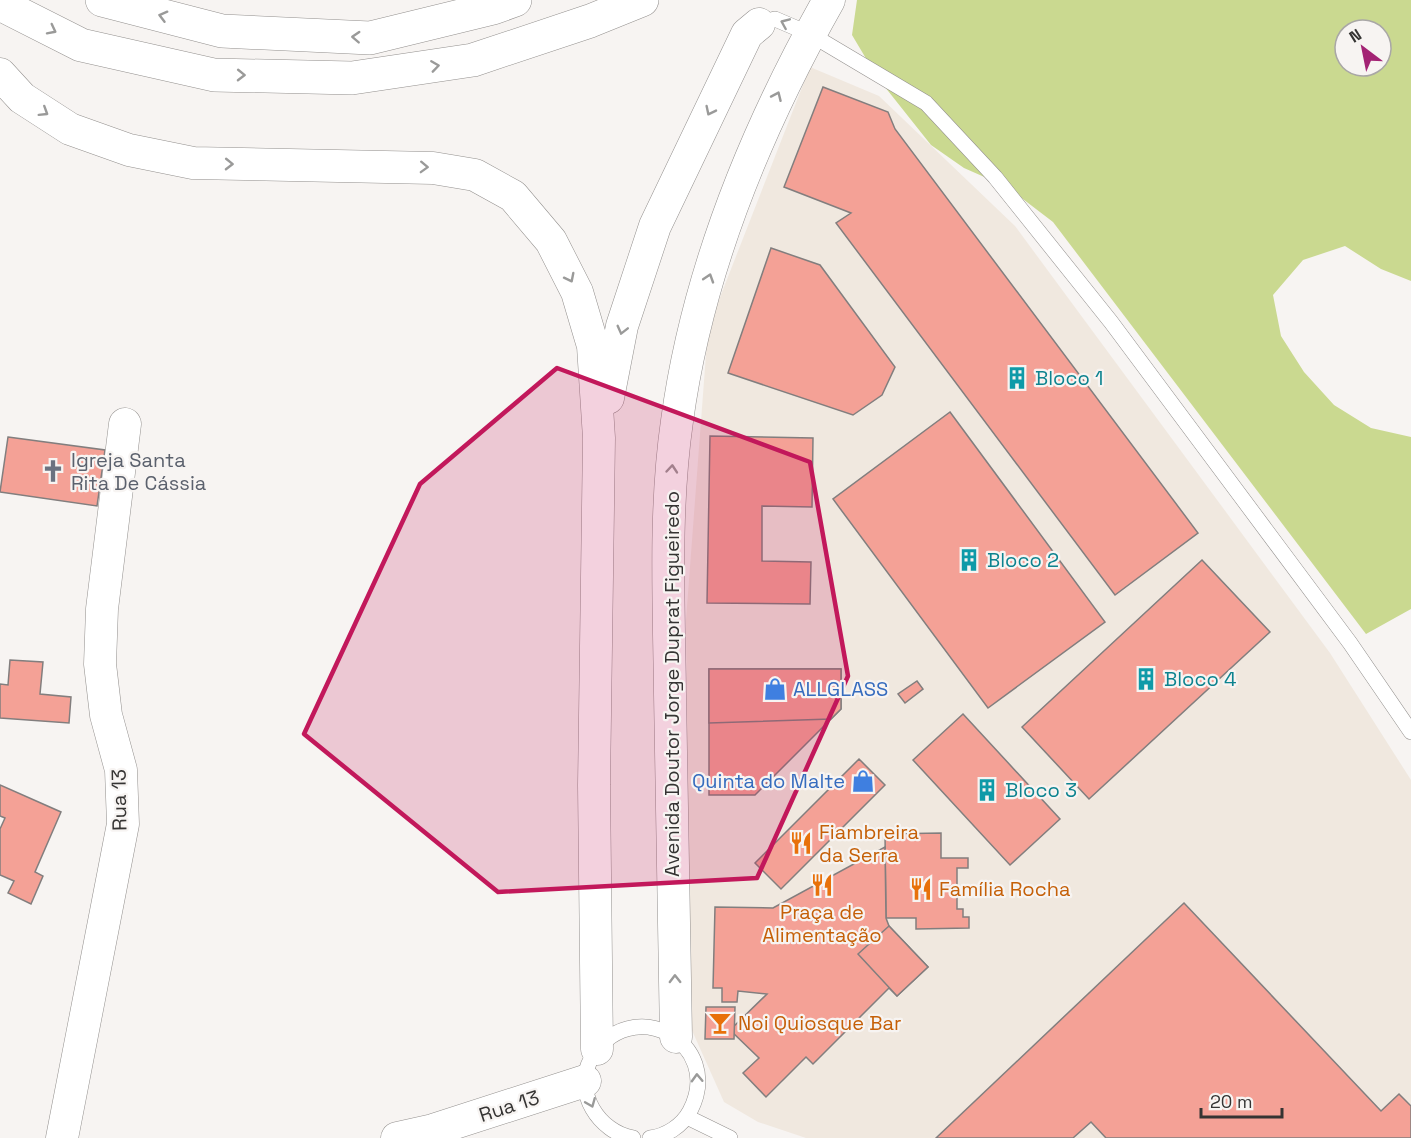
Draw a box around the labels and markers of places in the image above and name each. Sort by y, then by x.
building icon: Bloco 1 [1004,365,1030,391]
place label: Bloco 1 [1035,365,1103,391]
place label: Igreja Santa Rita De Cássia [71,447,206,496]
church icon: Igreja Santa Rita De Cássia [40,458,66,484]
building icon: Bloco 2 [956,547,982,573]
place label: Bloco 2 [987,547,1059,573]
building icon: Bloco 4 [1133,666,1159,692]
place label: Bloco 4 [1164,666,1236,692]
shop icon: ALLGLASS [762,676,788,702]
place label: ALLGLASS [793,676,888,702]
place label: Quinta do Malte [692,768,845,794]
shop icon: Quinta do Malte [850,768,876,794]
building icon: Bloco 3 [974,777,1000,803]
place label: Bloco 3 [1005,777,1077,803]
place label: Fiambreira da Serra [819,819,919,868]
restaurant icon: Fiambreira da Serra [788,830,814,856]
restaurant icon: Praça de Alimentação [809,872,835,898]
restaurant icon: Família Rocha [908,876,934,902]
place label: Família Rocha [939,876,1070,902]
place label: Praça de Alimentação [762,899,882,948]
bar icon: Noi Quiosque Bar [707,1010,733,1036]
place label: Noi Quiosque Bar [738,1010,901,1036]

